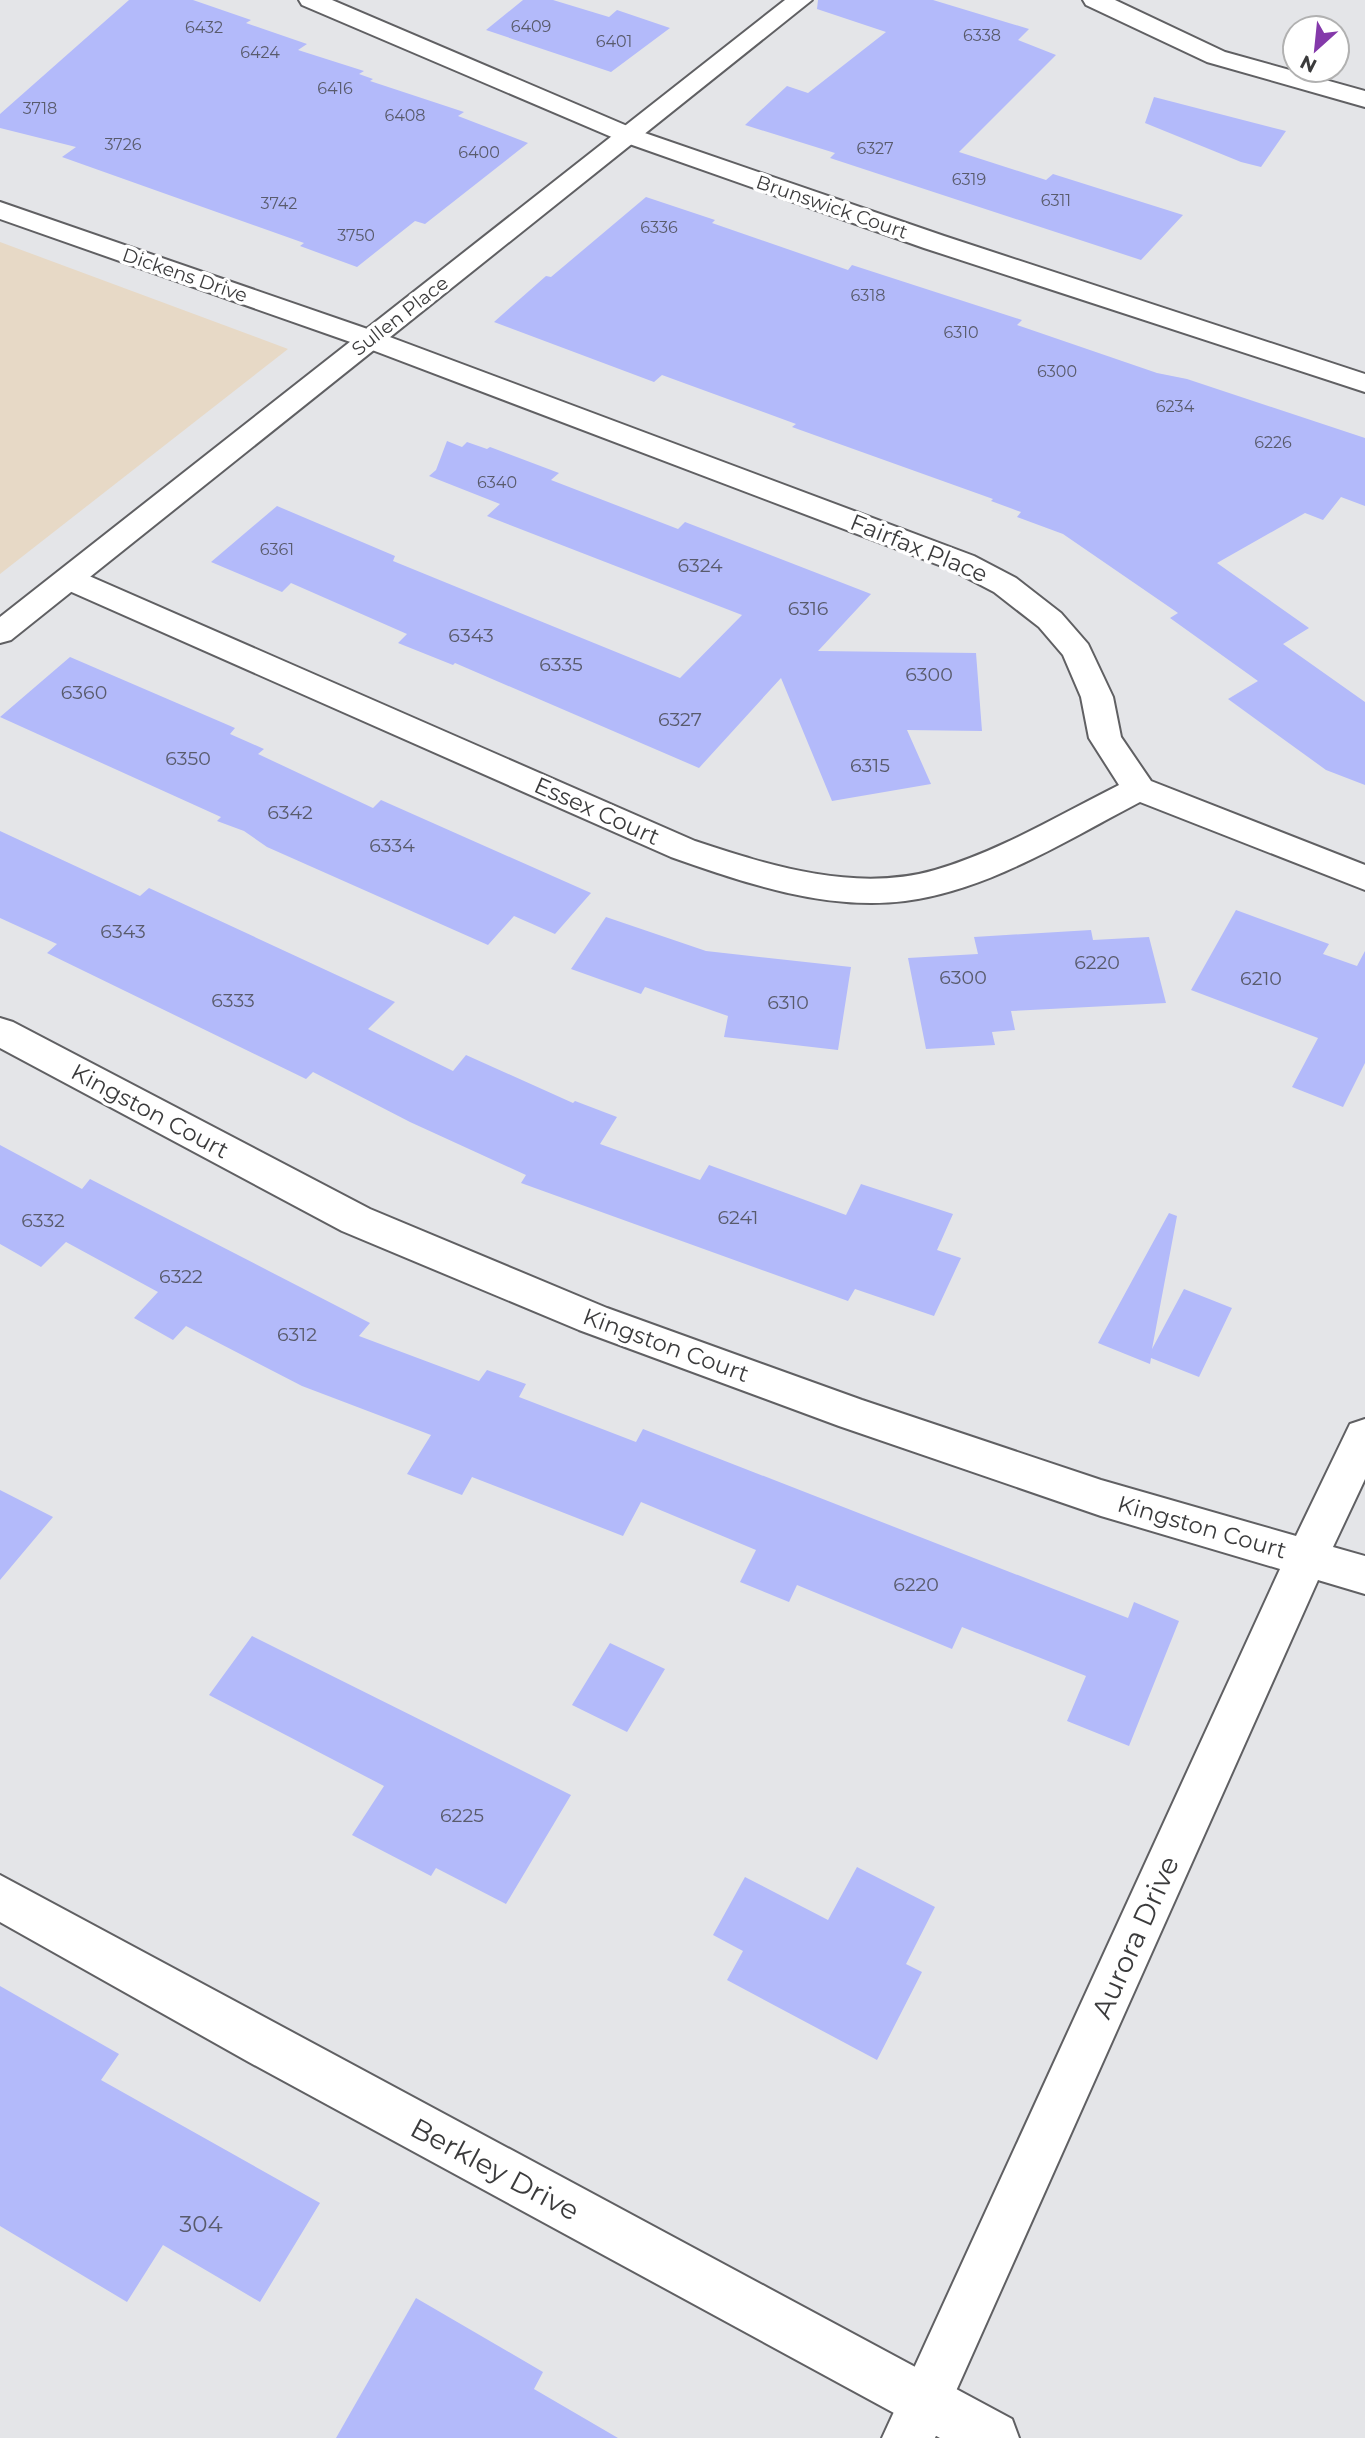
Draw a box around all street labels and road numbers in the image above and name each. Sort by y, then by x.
street label: Brunswick Court [753,170,911,244]
street label: Dickens Drive [119,243,251,307]
street label: Sullen Place [347,271,453,361]
street label: Fairfax Place [846,508,992,588]
street label: Essex Court [530,771,664,851]
street label: Kingston Court [66,1058,234,1164]
street label: Kingston Court [579,1302,753,1388]
street label: Kingston Court [1114,1489,1290,1565]
street label: Aurora Drive [1084,1850,1186,2024]
street label: Berkley Drive [405,2110,585,2228]

